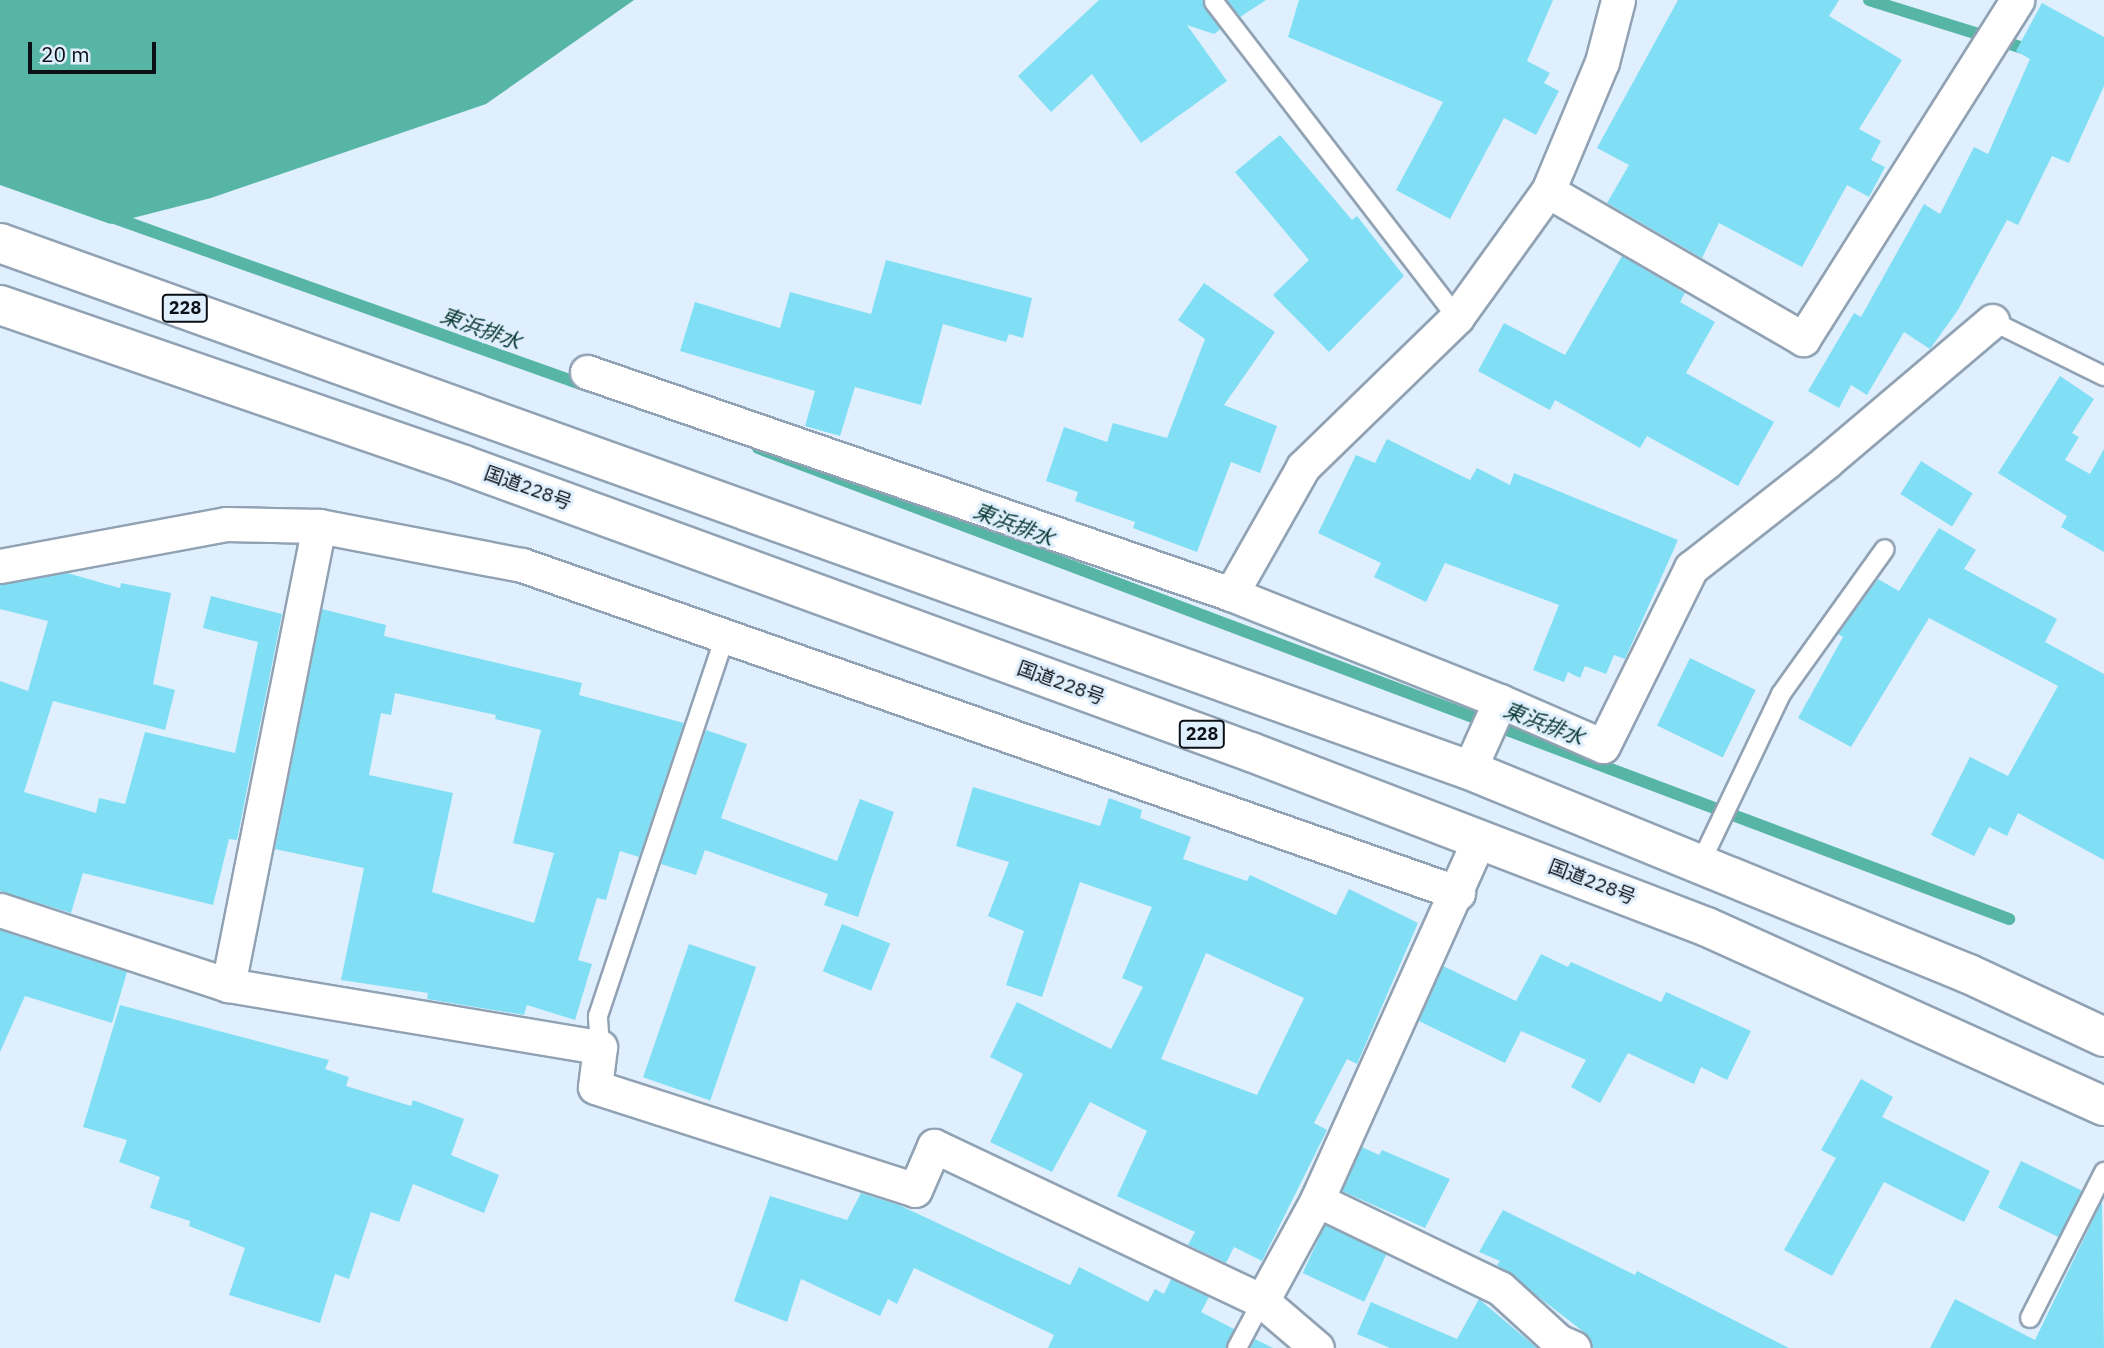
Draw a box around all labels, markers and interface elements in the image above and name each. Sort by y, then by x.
scale bar [32,28,159,72]
text: 20 m [41,40,90,68]
road number: 228 [160,294,210,322]
water label: 東浜排水 [437,302,525,354]
street label: 国道228号 [481,462,575,514]
water label: 東浜排水 [970,497,1058,551]
street label: 国道228号 [1014,657,1108,709]
water label: 東浜排水 [1500,696,1588,750]
road number: 228 [1178,720,1226,748]
street label: 国道228号 [1545,855,1639,909]

